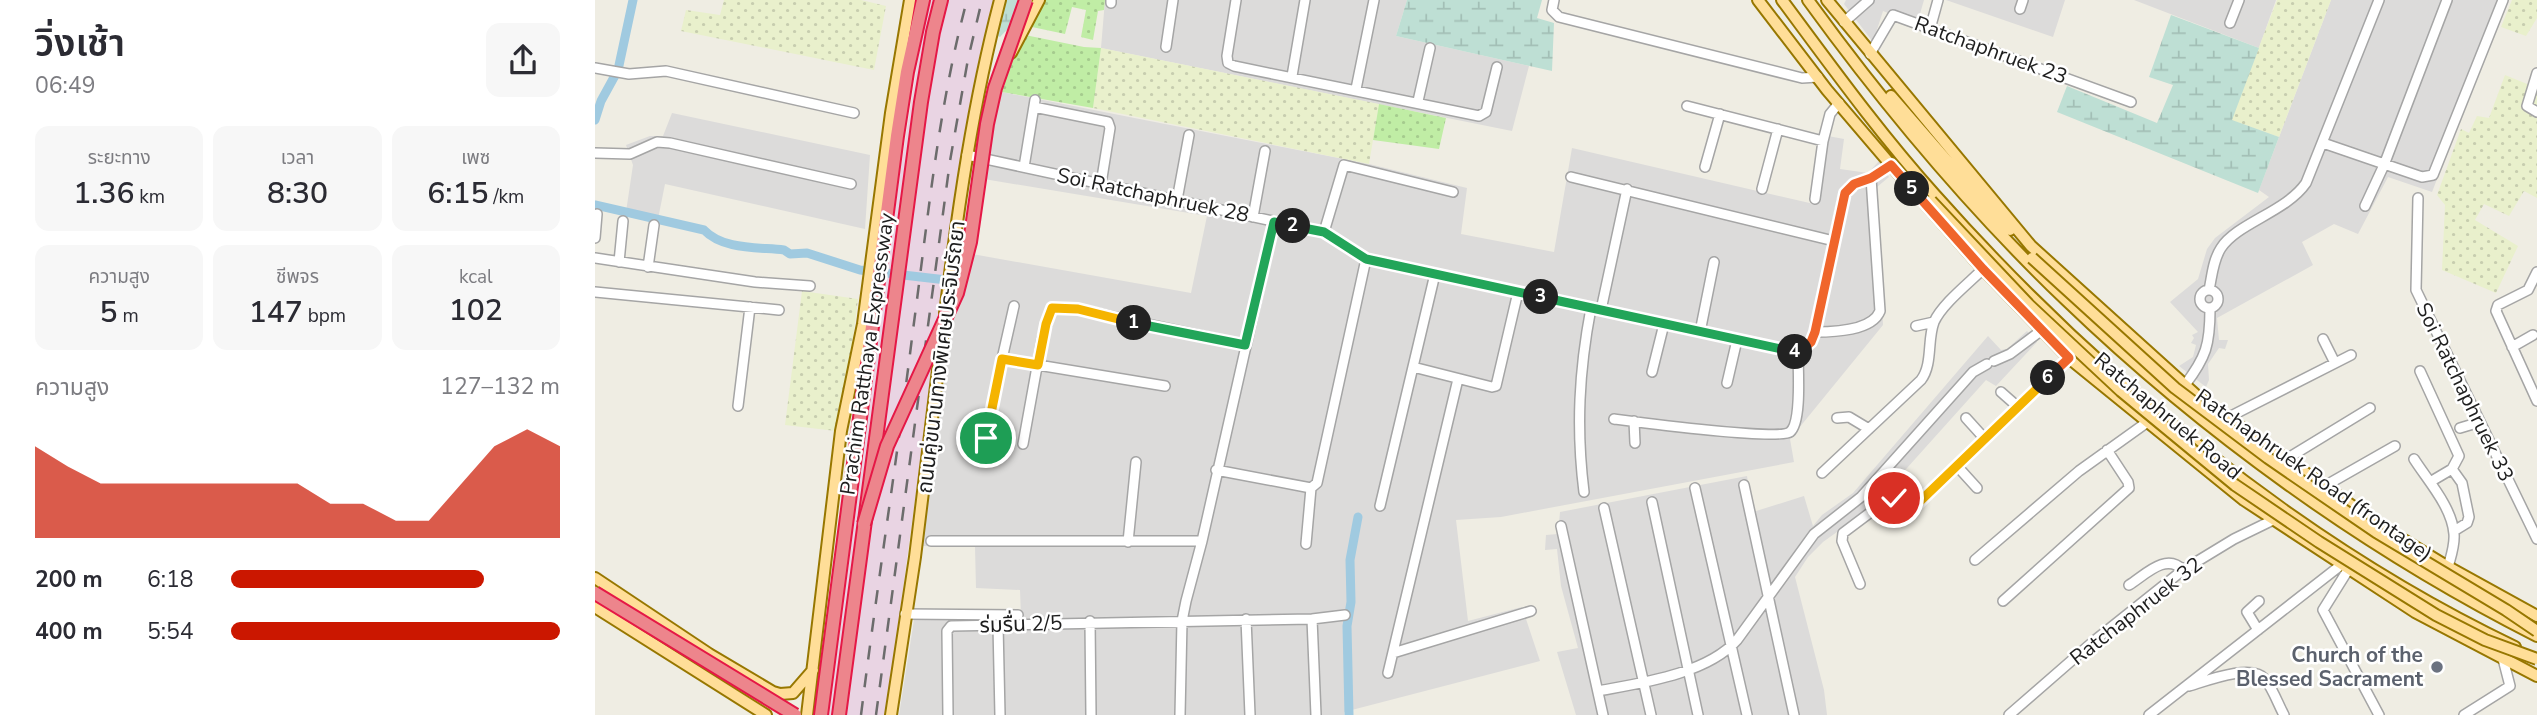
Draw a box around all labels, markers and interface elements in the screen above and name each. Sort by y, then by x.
street label: Ratchaphruek 23 [1911,9,2071,91]
text: วิ่งเช้า [35,18,125,69]
button: share [486,23,560,97]
text: 06:49 [35,70,95,101]
text: ระยะทาง [88,145,151,171]
text: เวลา [281,145,314,171]
text: เพซ [461,145,490,171]
street label: Soi Ratchaphruek 28 [1054,161,1252,229]
pin: 5 [1895,172,1929,206]
text: 1.36 [73,173,134,214]
text: 8:30 [267,173,328,214]
text: 6:15 [427,173,488,214]
text: 5 [1906,175,1917,201]
text: km [134,184,165,210]
text: /km [488,184,524,210]
pin: 2 [1275,208,1311,244]
street label: Prachim Ratthaya Expressway [833,211,901,497]
text: 2 [1287,212,1298,238]
street label: ถนนคู่ขนานทางพิเศษประจิมรัถยา [910,219,972,495]
text: ความสูง [88,264,150,290]
text: ชีพจร [276,264,319,290]
text: kcal [459,264,493,290]
pin: 3 [1523,280,1559,314]
text: 3 [1535,283,1546,309]
text: 102 [449,290,503,331]
text: 5 [100,292,118,333]
text: 147 [249,292,303,333]
street label: Soi Ratchaphruek 33 [2410,298,2520,486]
text: m [118,303,139,329]
text: bpm [303,303,346,329]
pin: 1 [1117,306,1151,340]
text: 1 [1128,309,1139,335]
pin: 4 [1777,334,1813,370]
text: 4 [1789,338,1800,364]
street label: Ratchaphruek Road [2088,346,2248,486]
pin: 6 [2031,360,2065,396]
text: 6 [2042,364,2053,390]
text: 127–132 m [440,371,560,402]
text: ความสูง [35,372,109,403]
street label: Ratchaphruek Road (frontage) [2190,382,2438,568]
pin [956,408,1016,468]
icon: arrive [967,419,1005,457]
pin [1864,468,1924,528]
icon: check [1875,479,1913,517]
street label: Ratchaphruek 32 [2064,550,2208,672]
text: 200 m [35,564,103,595]
text: 6:18 [147,564,194,595]
street label: ร่มรื่น 2/5 [979,608,1063,639]
text: 400 m [35,616,103,647]
text: 5:54 [147,616,194,647]
place label: Church of the Blessed Sacrament [2236,641,2424,693]
marker: Church of the Blessed Sacrament [2429,659,2445,675]

